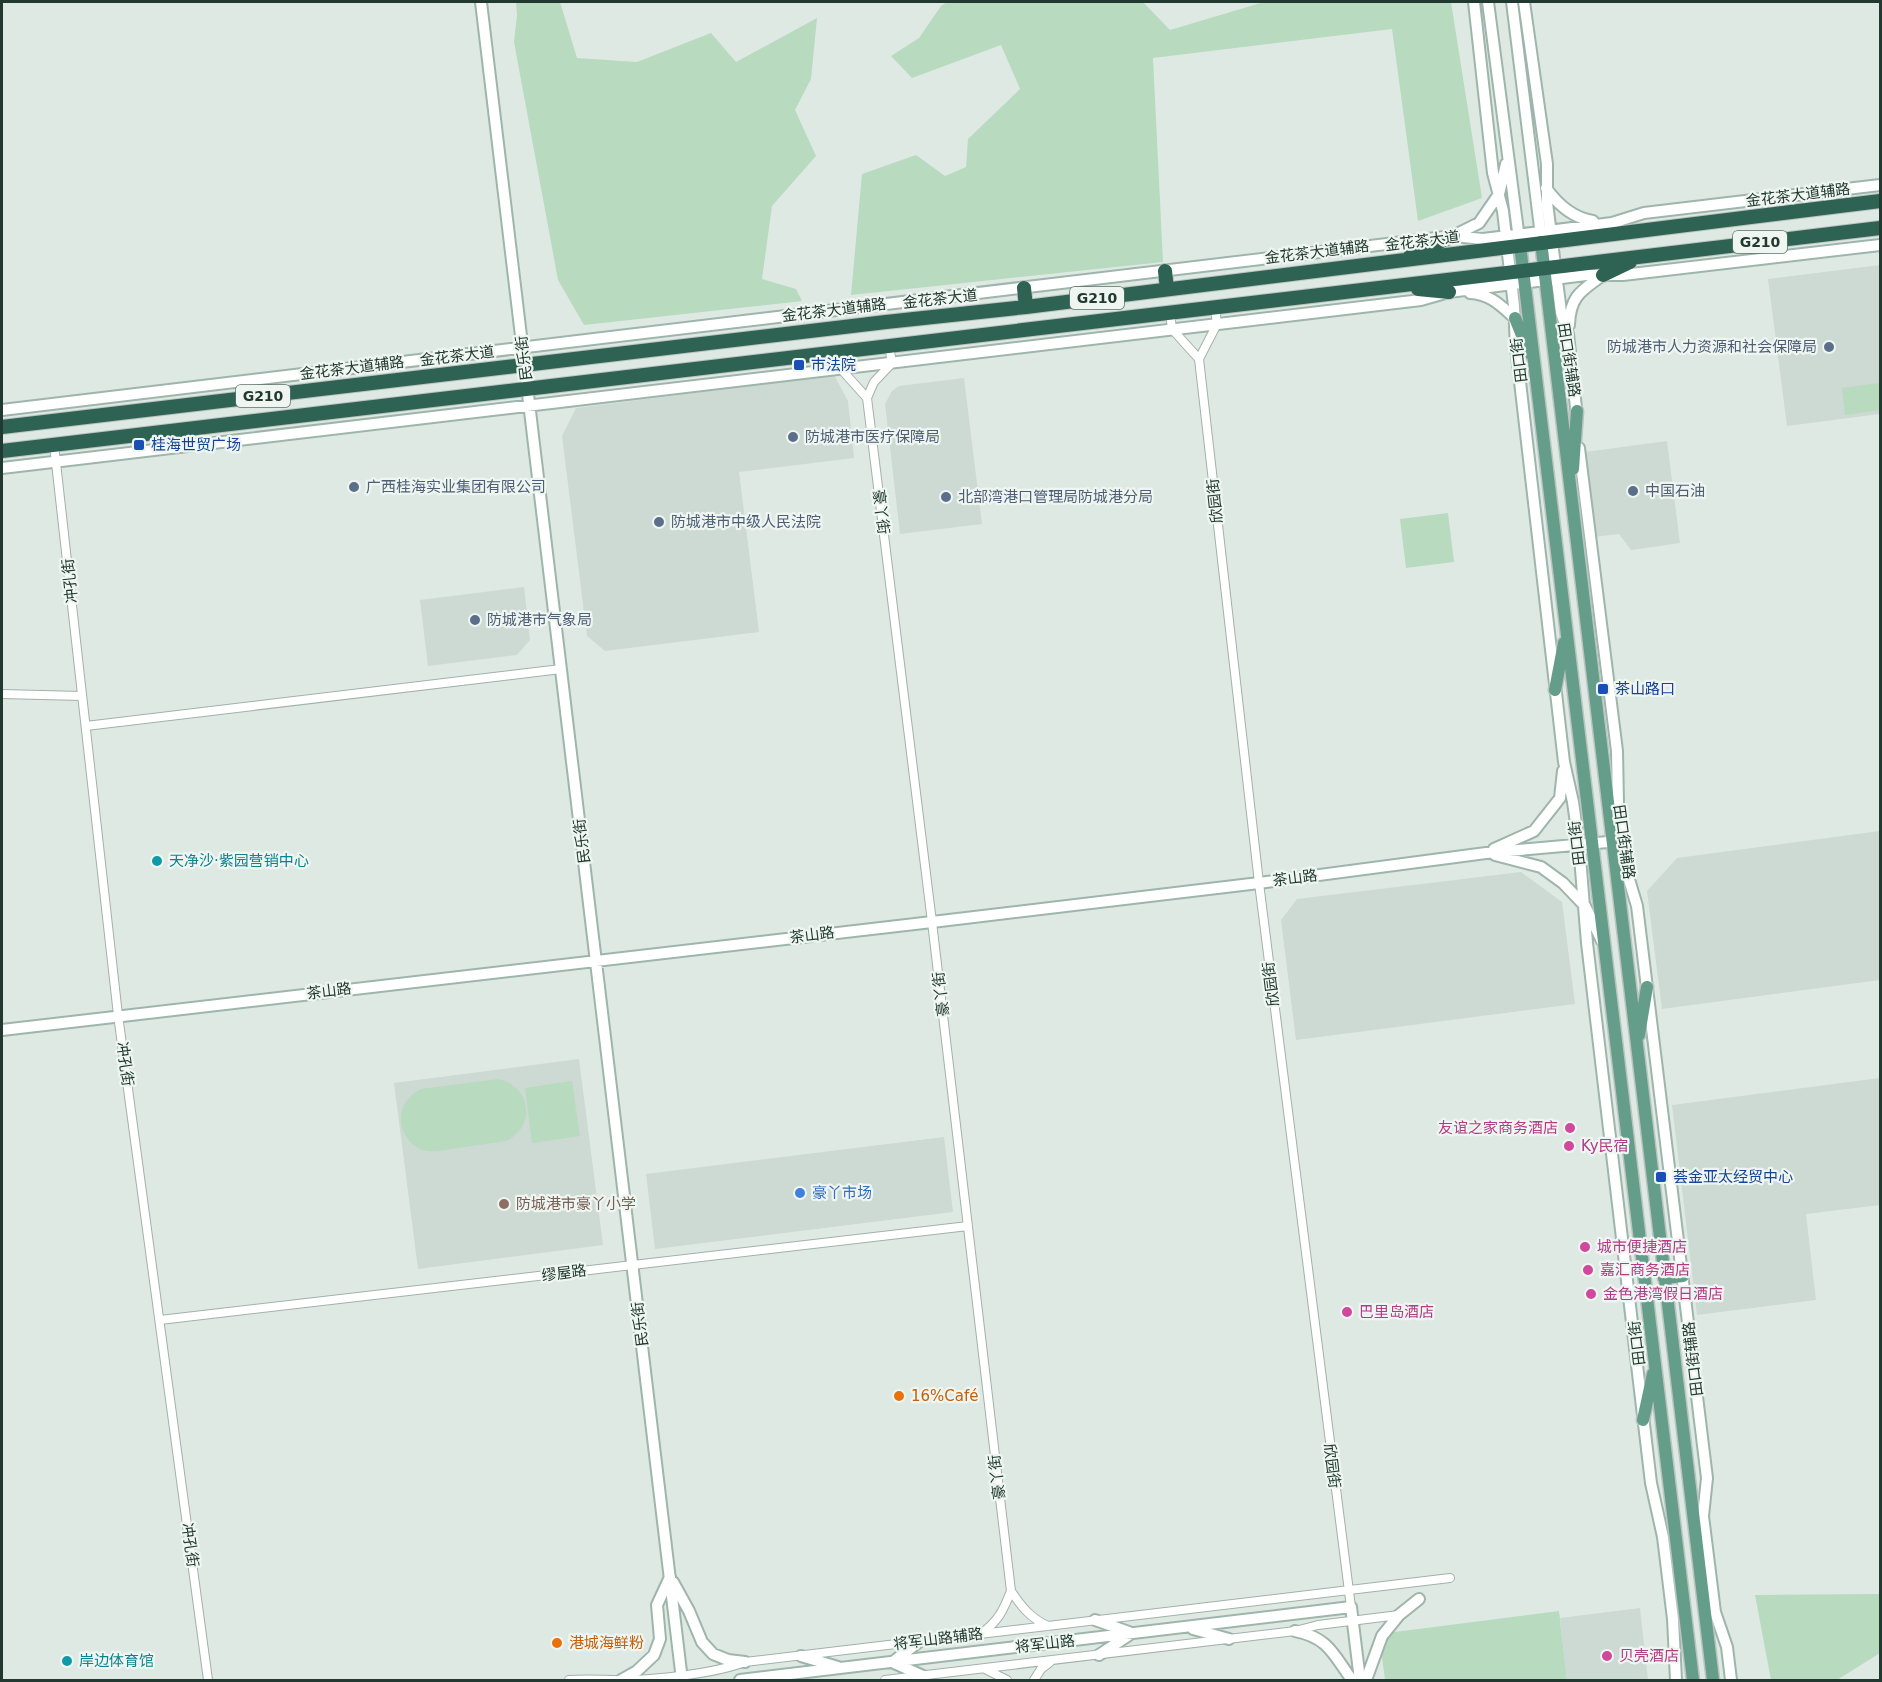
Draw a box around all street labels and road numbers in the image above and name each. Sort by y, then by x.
street label: 金花茶大道辅路 [1745,180,1851,210]
street label: 金花茶大道 [1384,227,1460,255]
road number: G210 [1733,231,1787,253]
street label: 金花茶大道辅路 [1264,237,1370,267]
street label: 金花茶大道 [902,286,978,312]
road number: G210 [1070,287,1124,309]
street label: 金花茶大道辅路 [781,295,887,325]
street label: 田口街辅路 [1554,322,1584,398]
street label: 民乐街 [512,335,536,381]
street label: 田口街 [1507,337,1531,383]
street label: 金花茶大道 [419,342,495,370]
street label: 金花茶大道辅路 [299,353,405,383]
road number: G210 [236,385,290,407]
street label: 欣园街 [1204,478,1226,524]
street label: 豪丫街 [869,489,893,535]
street label: 冲孔街 [59,558,81,604]
street label: 田口街辅路 [1610,804,1638,880]
street label: 民乐街 [570,818,594,864]
street label: 田口街 [1565,820,1589,866]
street label: 茶山路 [1272,866,1318,890]
street label: 茶山路 [789,923,835,947]
street label: 欣园街 [1259,961,1283,1007]
street label: 豪丫街 [929,971,953,1017]
street label: 茶山路 [306,979,352,1003]
street label: 冲孔街 [113,1040,137,1088]
street label: 缪屋路 [541,1261,587,1285]
street label: 民乐街 [628,1301,652,1347]
street label: 田口街 [1625,1320,1649,1366]
street label: 田口街辅路 [1679,1321,1707,1397]
street label: 欣园街 [1320,1443,1344,1489]
street label: 豪丫街 [985,1454,1009,1500]
street label: 冲孔街 [178,1521,202,1569]
street label: 将军山路辅路 [892,1625,984,1653]
street label: 将军山路 [1014,1631,1076,1657]

